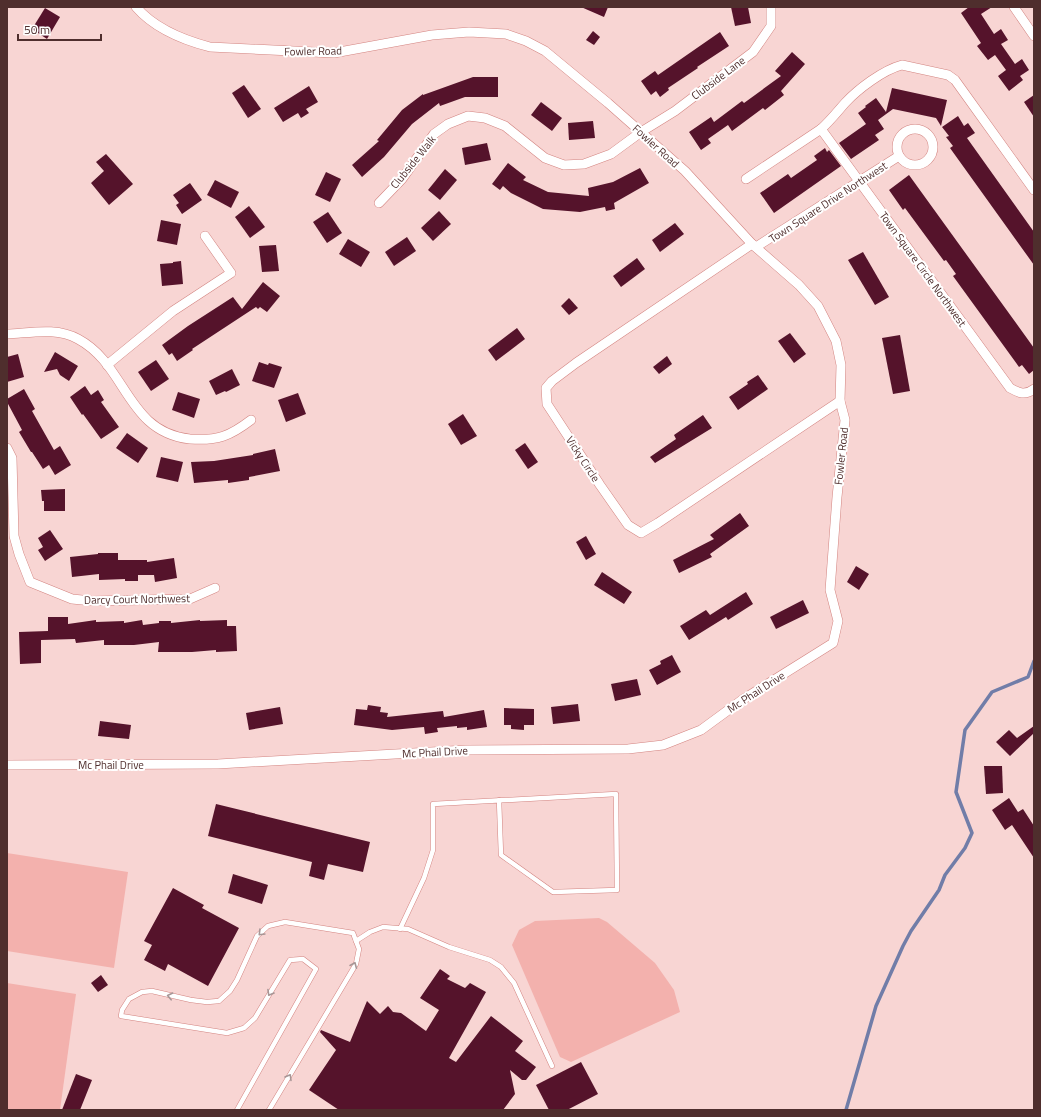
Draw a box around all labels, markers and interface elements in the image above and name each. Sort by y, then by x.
scale bar [18,16,101,42]
text: 50 m [24,20,50,39]
street label: Fowler Road [284,42,342,60]
street label: Clubside Lane [688,52,749,104]
street label: Fowler Road [629,121,683,171]
street label: Clubside Walk [387,131,440,192]
street label: Town Square Drive Northwest [766,158,890,246]
street label: Town Square Circle Northwest [876,208,970,330]
street label: Fowler Road [830,426,852,486]
street label: Vicky Circle [562,433,604,485]
street label: Darcy Court Northwest [84,590,190,608]
street label: Mc Phail Drive [724,667,788,717]
street label: Mc Phail Drive [402,742,469,762]
street label: Mc Phail Drive [78,757,144,773]
one-way arrow [258,929,265,936]
one-way arrow [350,961,358,968]
one-way arrow [267,989,274,996]
one-way arrow [167,992,174,1000]
one-way arrow [284,1074,291,1081]

